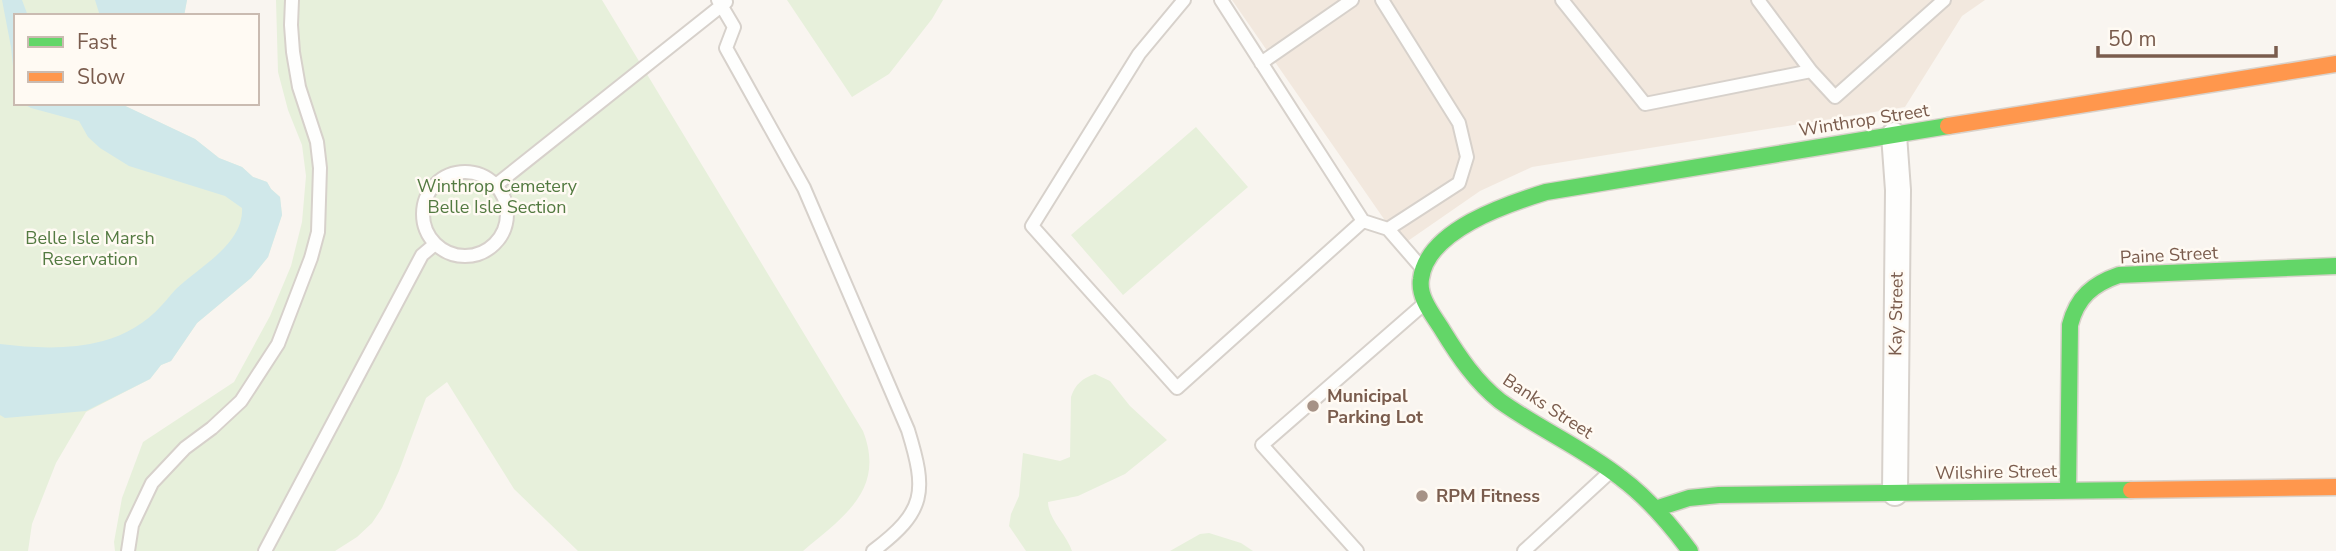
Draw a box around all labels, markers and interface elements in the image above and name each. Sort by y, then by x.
legend [14,14,259,105]
scale bar [2098,14,2276,58]
text: 50 m [2108,25,2157,53]
text: Fast [77,28,117,56]
text: Slow [77,63,126,91]
street label: Winthrop Street [1797,98,1931,142]
park label: Winthrop Cemetery Belle Isle Section [417,174,578,219]
park label: Belle Isle Marsh Reservation [25,226,155,271]
street label: Paine Street [2119,240,2219,270]
street label: Kay Street [1883,271,1909,356]
street label: Banks Street [1498,368,1598,445]
place label: Municipal Parking Lot [1327,384,1423,429]
marker: Municipal Parking Lot [1305,398,1321,414]
street label: Wilshire Street [1935,459,2058,485]
place label: RPM Fitness [1436,484,1540,508]
marker: RPM Fitness [1414,488,1430,504]

